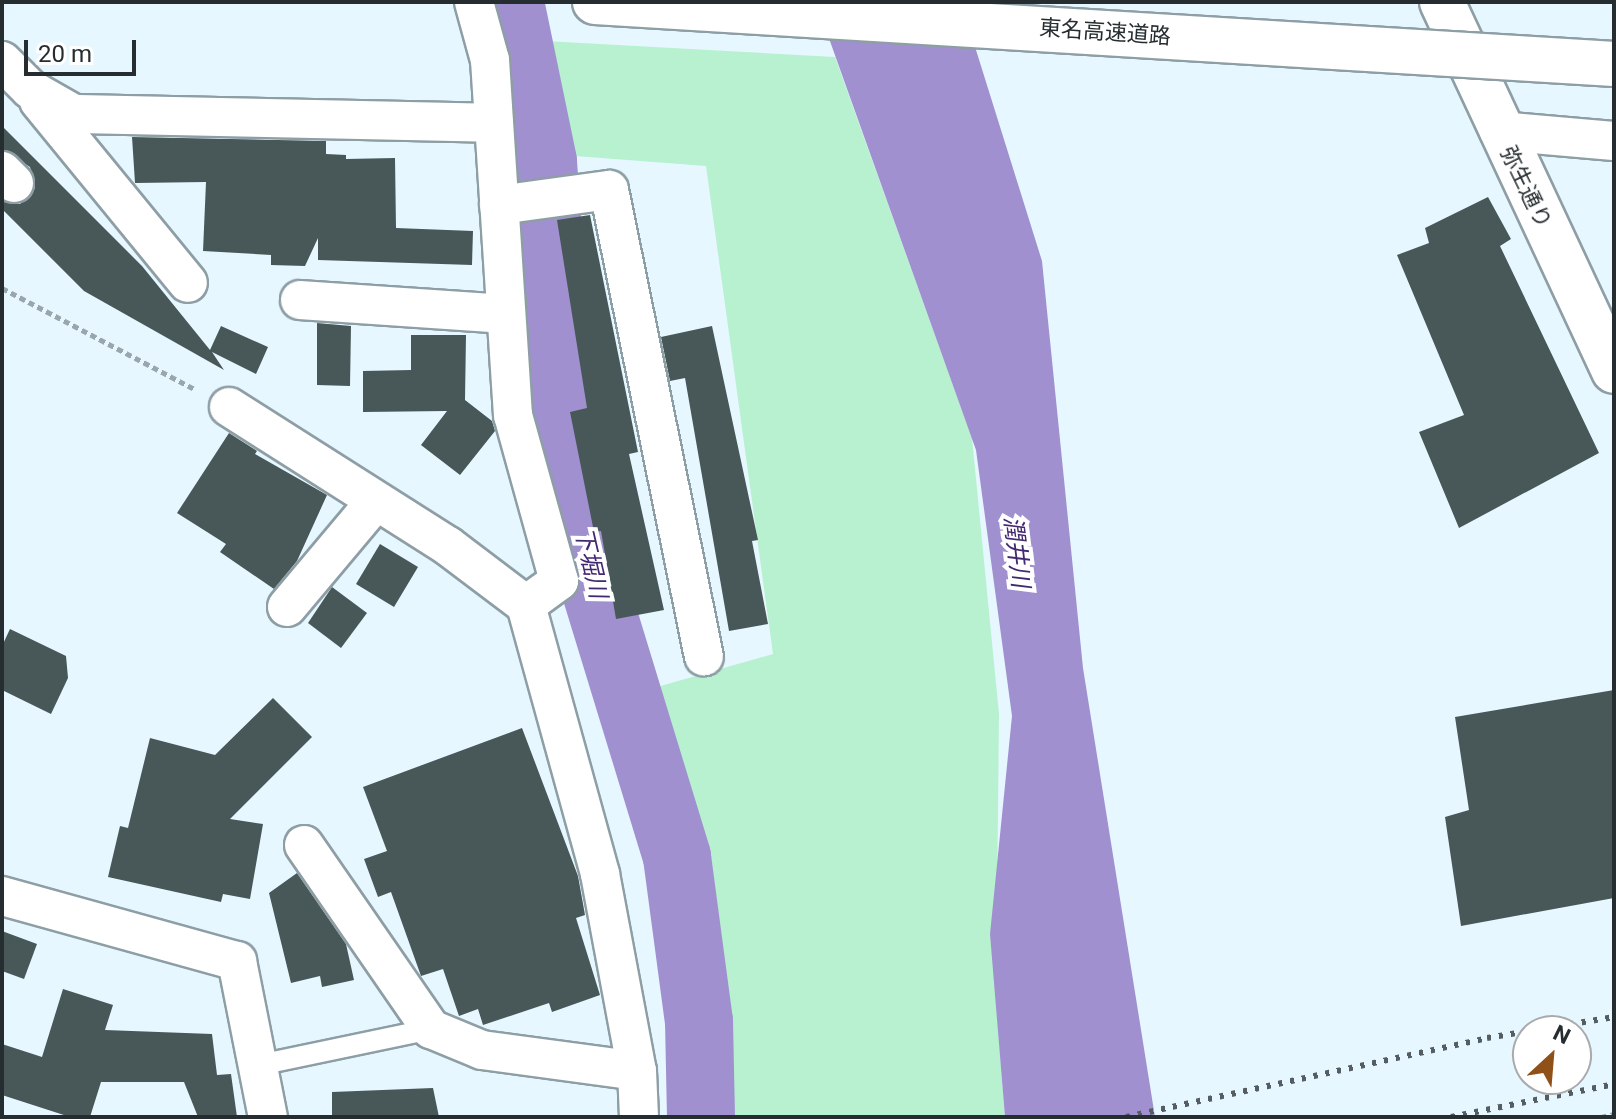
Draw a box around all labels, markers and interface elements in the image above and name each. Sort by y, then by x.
street label: 東名高速道路 [1038,14,1172,50]
scale bar [28,24,140,74]
text: 20 m [38,40,92,68]
street label: 弥生通り [1495,142,1557,232]
water label: 潤井川 [997,515,1035,589]
water label: 下堀川 [568,525,612,601]
north arrow [1512,1015,1592,1095]
text: N [1549,1020,1574,1049]

